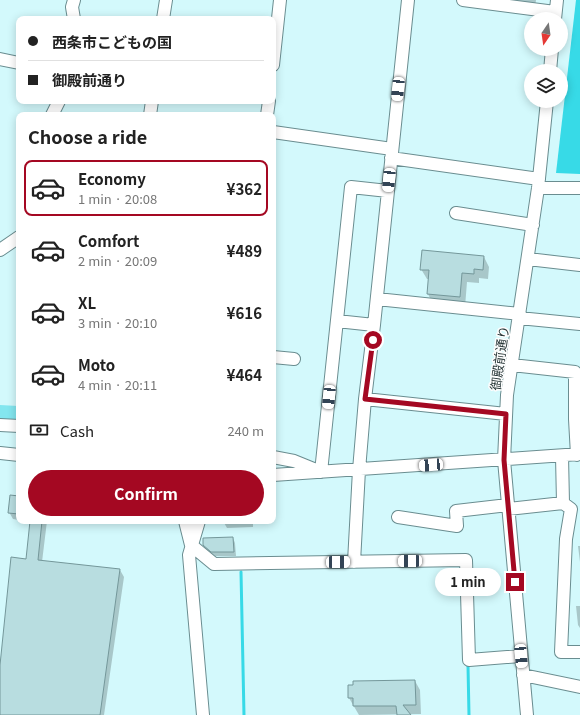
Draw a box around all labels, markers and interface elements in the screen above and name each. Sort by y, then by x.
north arrow [524,12,568,56]
map controls [524,12,568,108]
text: 西条市こどもの国 [52,31,172,52]
button: layers [524,64,568,108]
text: 御殿前通り [52,69,127,90]
car [391,76,405,102]
text: Choose a ride [28,123,147,149]
car [382,167,396,193]
text: Economy [78,168,146,189]
icon: car [30,170,66,206]
text: ¥362 [227,178,262,199]
text: 1 min · 20:08 [78,189,157,208]
text: Comfort [78,230,139,251]
icon: car [30,232,66,268]
text: ¥489 [227,240,262,261]
text: 2 min · 20:09 [78,251,157,270]
text: XL [78,292,96,313]
icon: car [30,294,66,330]
text: ¥616 [227,302,262,323]
text: 3 min · 20:10 [78,313,157,332]
street label: 御殿前通り [485,324,513,392]
route start [364,331,382,349]
text: Moto [78,354,115,375]
icon: car [30,356,66,392]
text: ¥464 [227,364,262,385]
text: 4 min · 20:11 [78,375,157,394]
car [322,384,336,410]
icon: cash [28,419,50,441]
text: Cash [60,420,94,441]
text: 240 m [227,421,264,440]
car [419,458,443,472]
button: Confirm [28,470,264,516]
car [398,555,422,567]
car [326,556,350,568]
callout: 1 min [435,568,501,596]
text: 1 min [450,572,486,591]
route end [506,573,524,591]
car [514,644,528,668]

